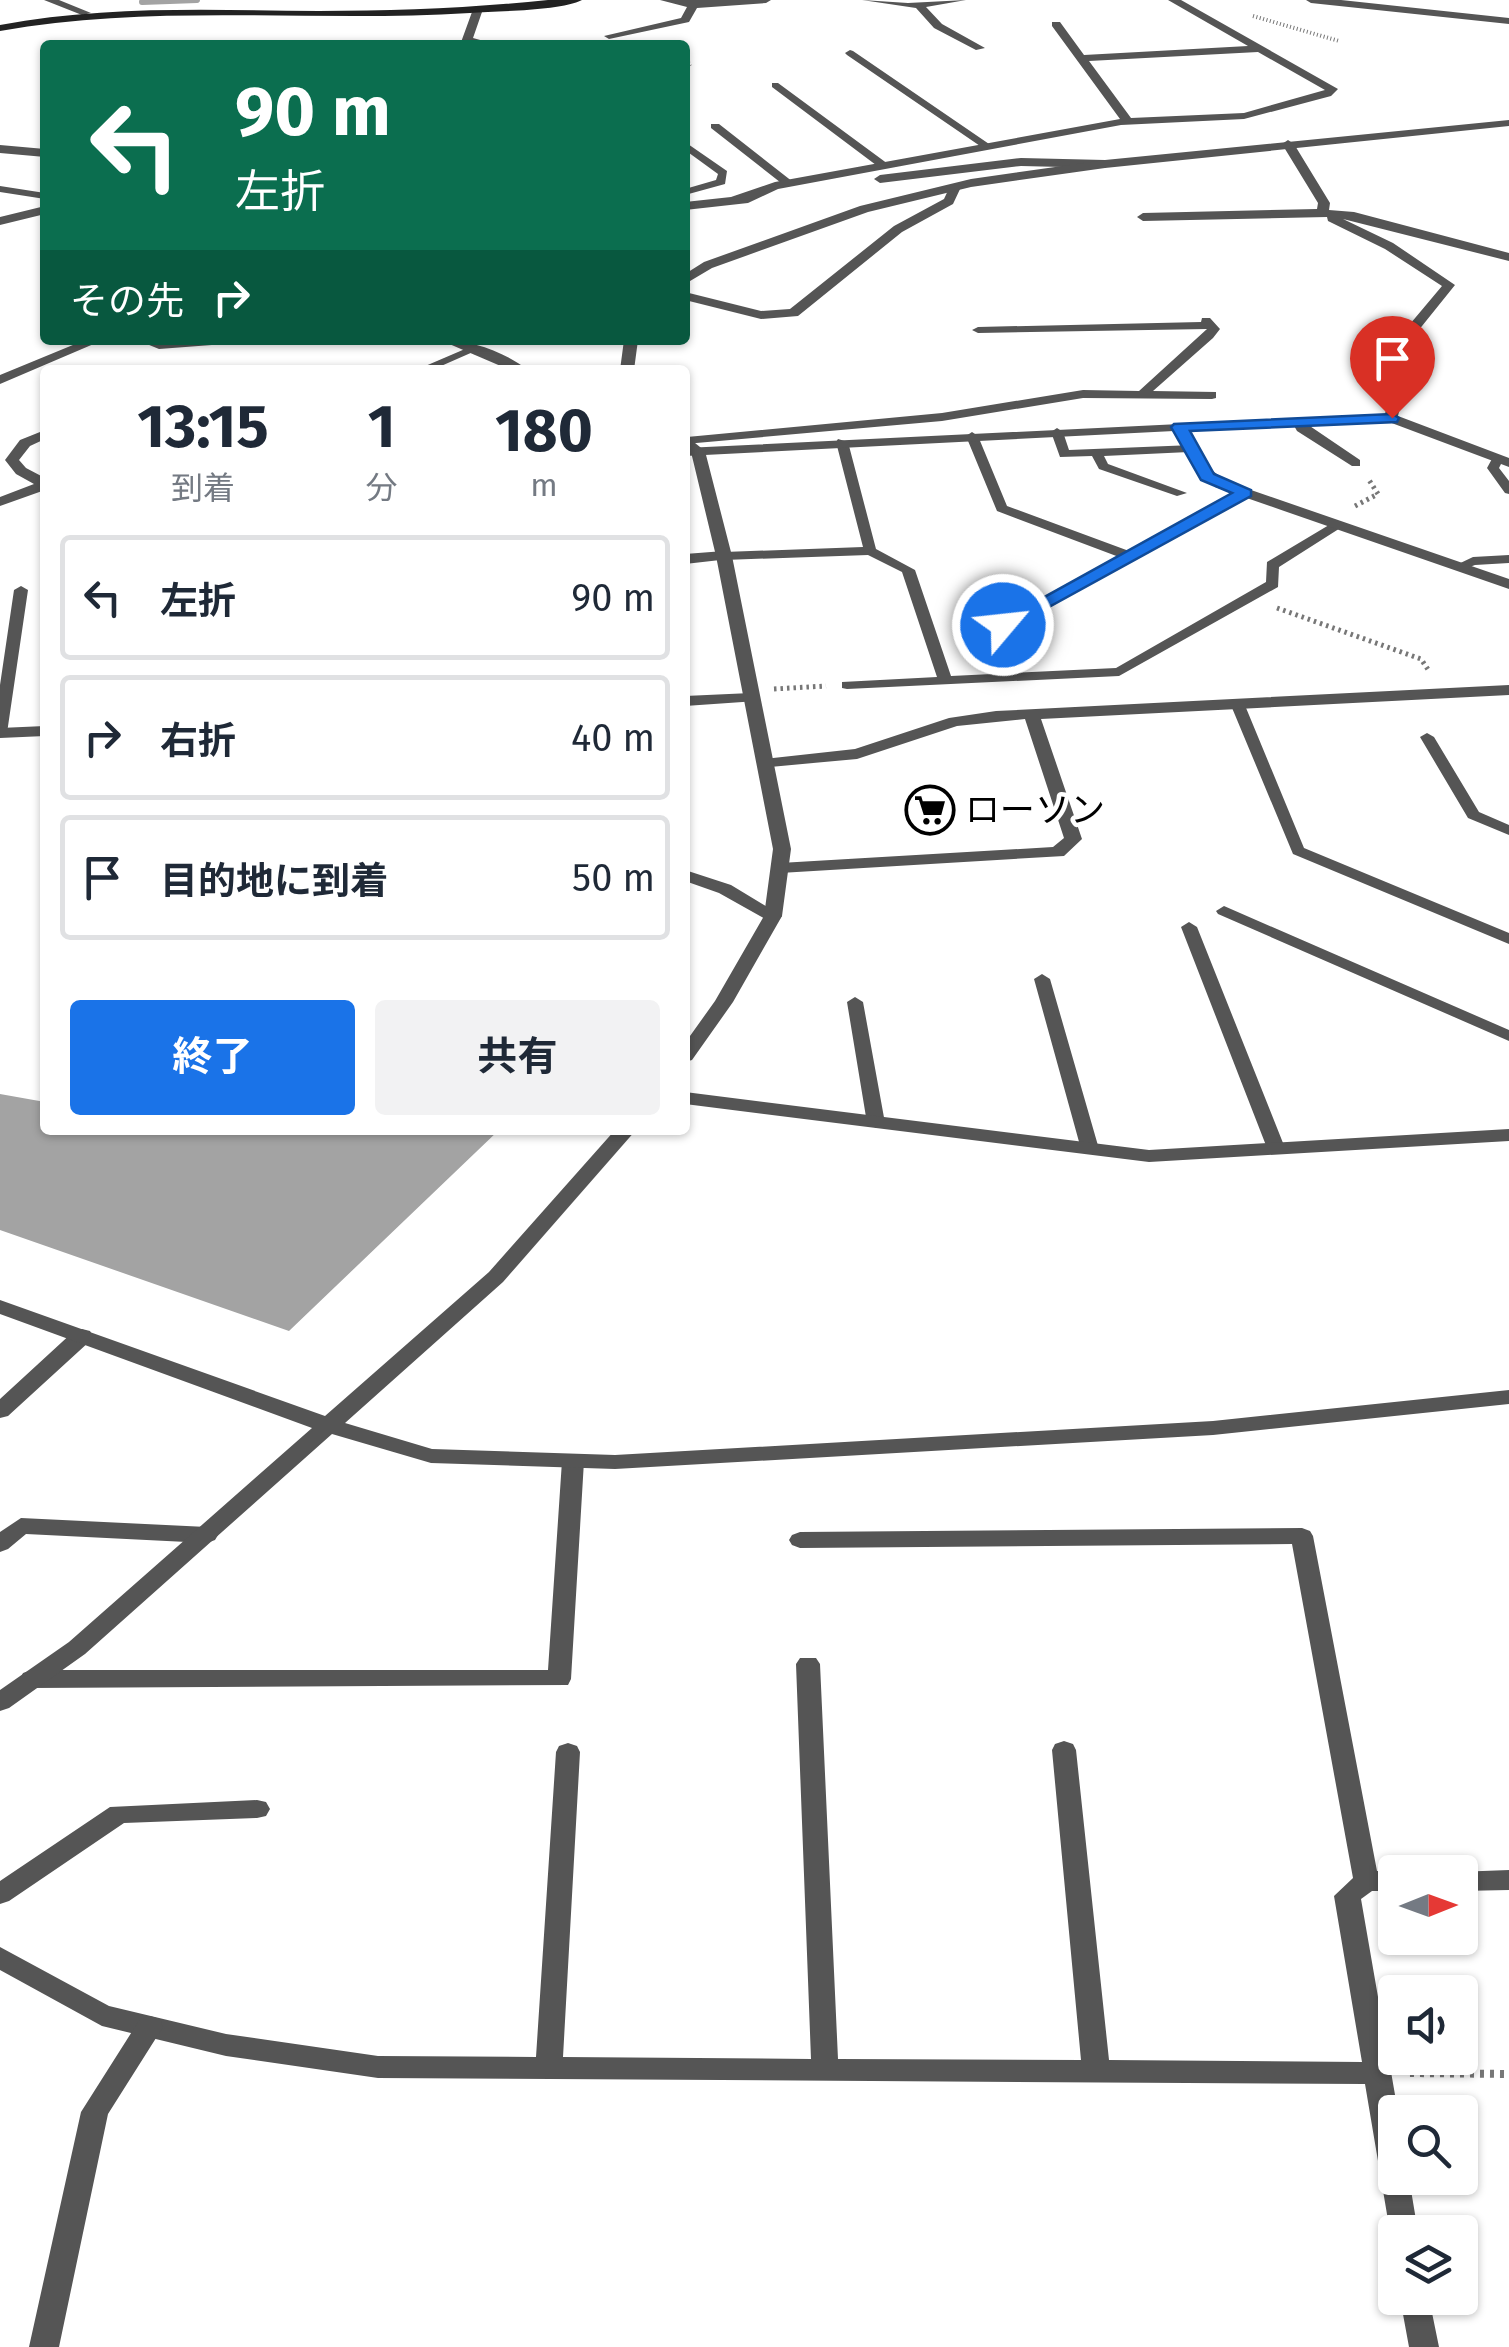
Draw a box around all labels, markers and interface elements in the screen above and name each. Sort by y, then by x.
text: 90 m [235,70,391,154]
icon: left [70,80,200,210]
text: 左折 [235,165,325,219]
icon: right [204,270,259,325]
text: その先 [70,278,184,324]
pin [1350,316,1435,419]
icon: arrive [1365,331,1420,386]
text: 13:15 [137,391,269,463]
text: 1 [368,391,396,463]
text: 180 [495,395,593,467]
text: m [530,466,558,504]
text: 到着 [171,469,235,507]
text: 分 [366,469,398,507]
icon: left [75,570,130,625]
position arrow [951,573,1055,677]
text: 90 m [571,575,655,621]
text: 左折 [160,578,236,624]
icon: right [75,710,130,765]
text: 40 m [571,715,655,761]
text: 右折 [160,718,236,764]
supermarket icon: ローソン [904,784,956,836]
place label: ローソン [965,789,1105,831]
icon: arrive [75,850,130,905]
text: 50 m [572,855,655,901]
text: 目的地に到着 [160,858,388,904]
button: 終了 [70,1000,355,1115]
button: 共有 [375,1000,660,1115]
north arrow [1378,1855,1478,1955]
map controls [1378,1855,1478,2315]
button: sound [1378,1975,1478,2075]
button: search [1378,2095,1478,2195]
button: layers [1378,2215,1478,2315]

